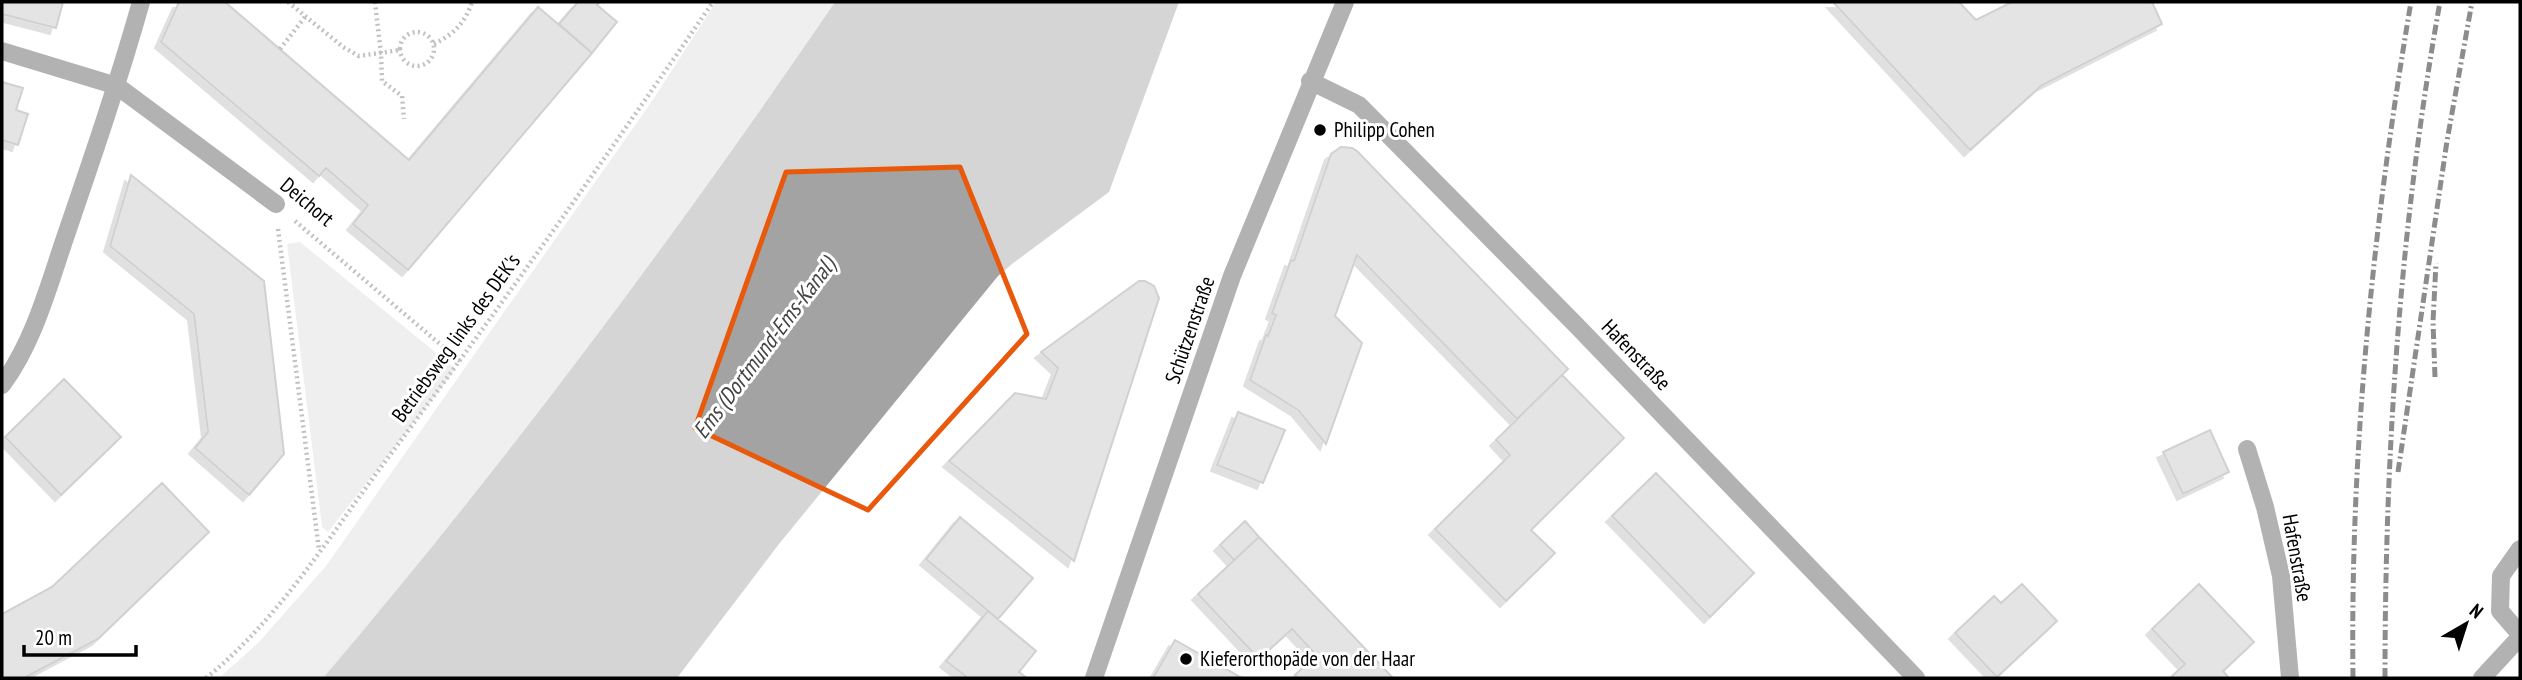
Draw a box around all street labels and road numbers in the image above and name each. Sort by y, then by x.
street label: Deichort [275,171,340,232]
street label: Betriebsweg links des DEK's [385,248,526,427]
street label: Schützenstraße [1159,273,1220,387]
street label: Hafenstraße [1596,313,1677,396]
street label: Hafenstraße [2276,512,2318,604]

